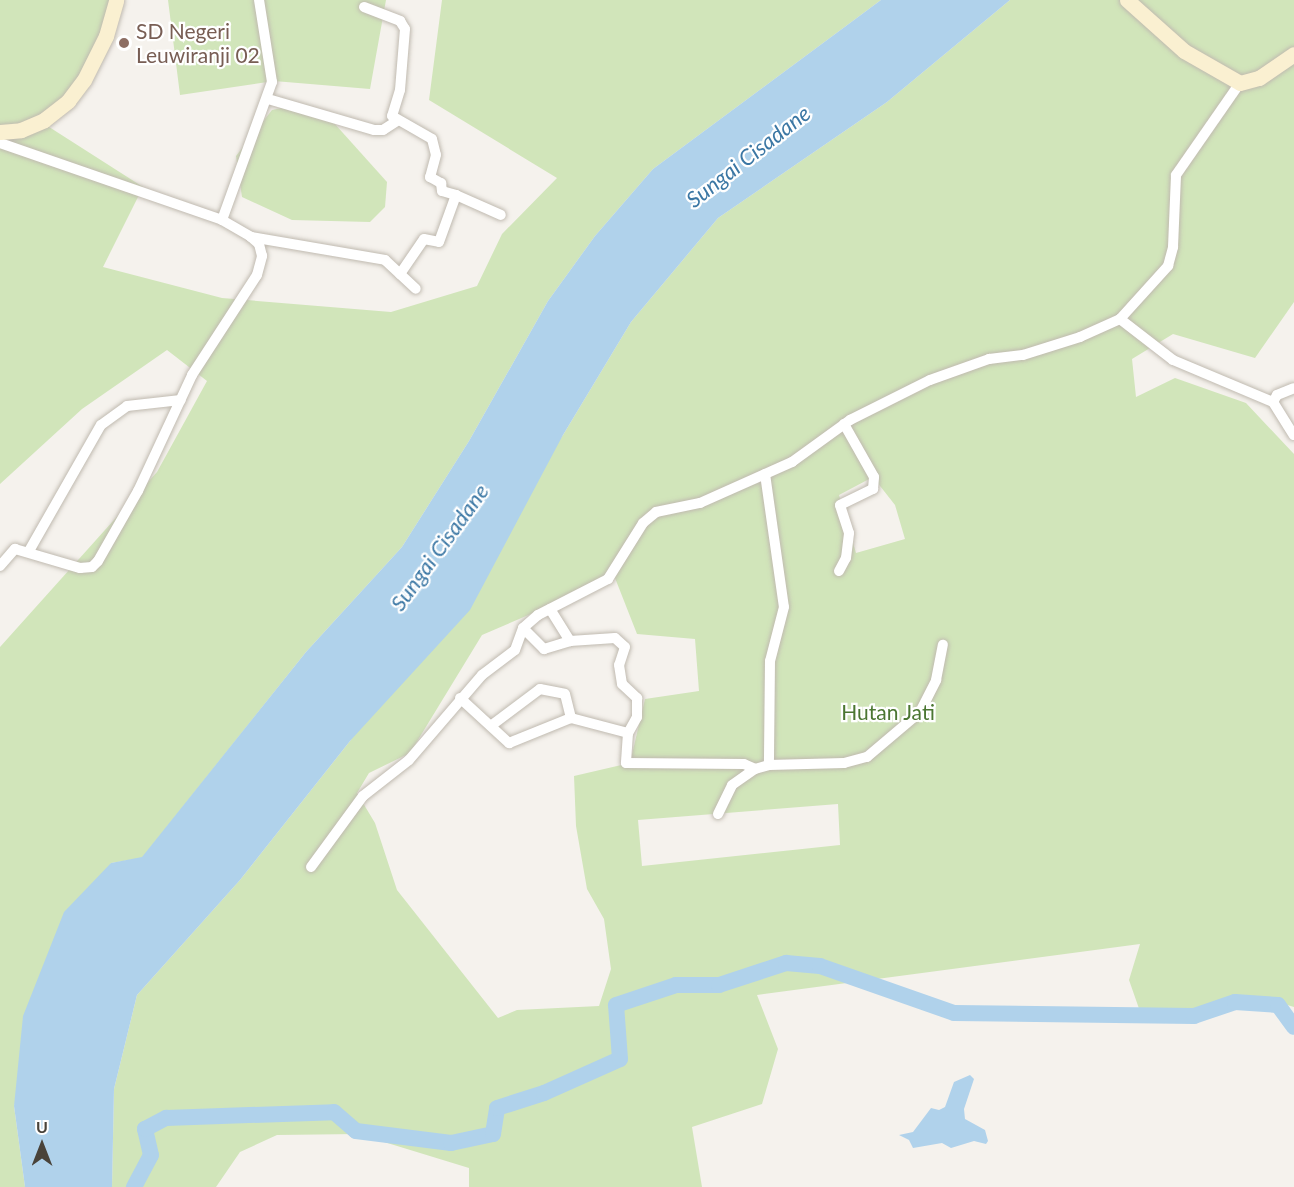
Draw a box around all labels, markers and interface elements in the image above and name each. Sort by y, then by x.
place label: SD Negeri Leuwiranji 02 [136,18,260,68]
marker: SD Negeri Leuwiranji 02 [117,36,131,50]
water label: Sungai Cisadane [681,99,815,213]
water label: Sungai Cisadane [384,479,494,615]
park label: Hutan Jati [841,699,935,725]
north arrow [12,1115,72,1175]
text: U [36,1117,48,1136]

